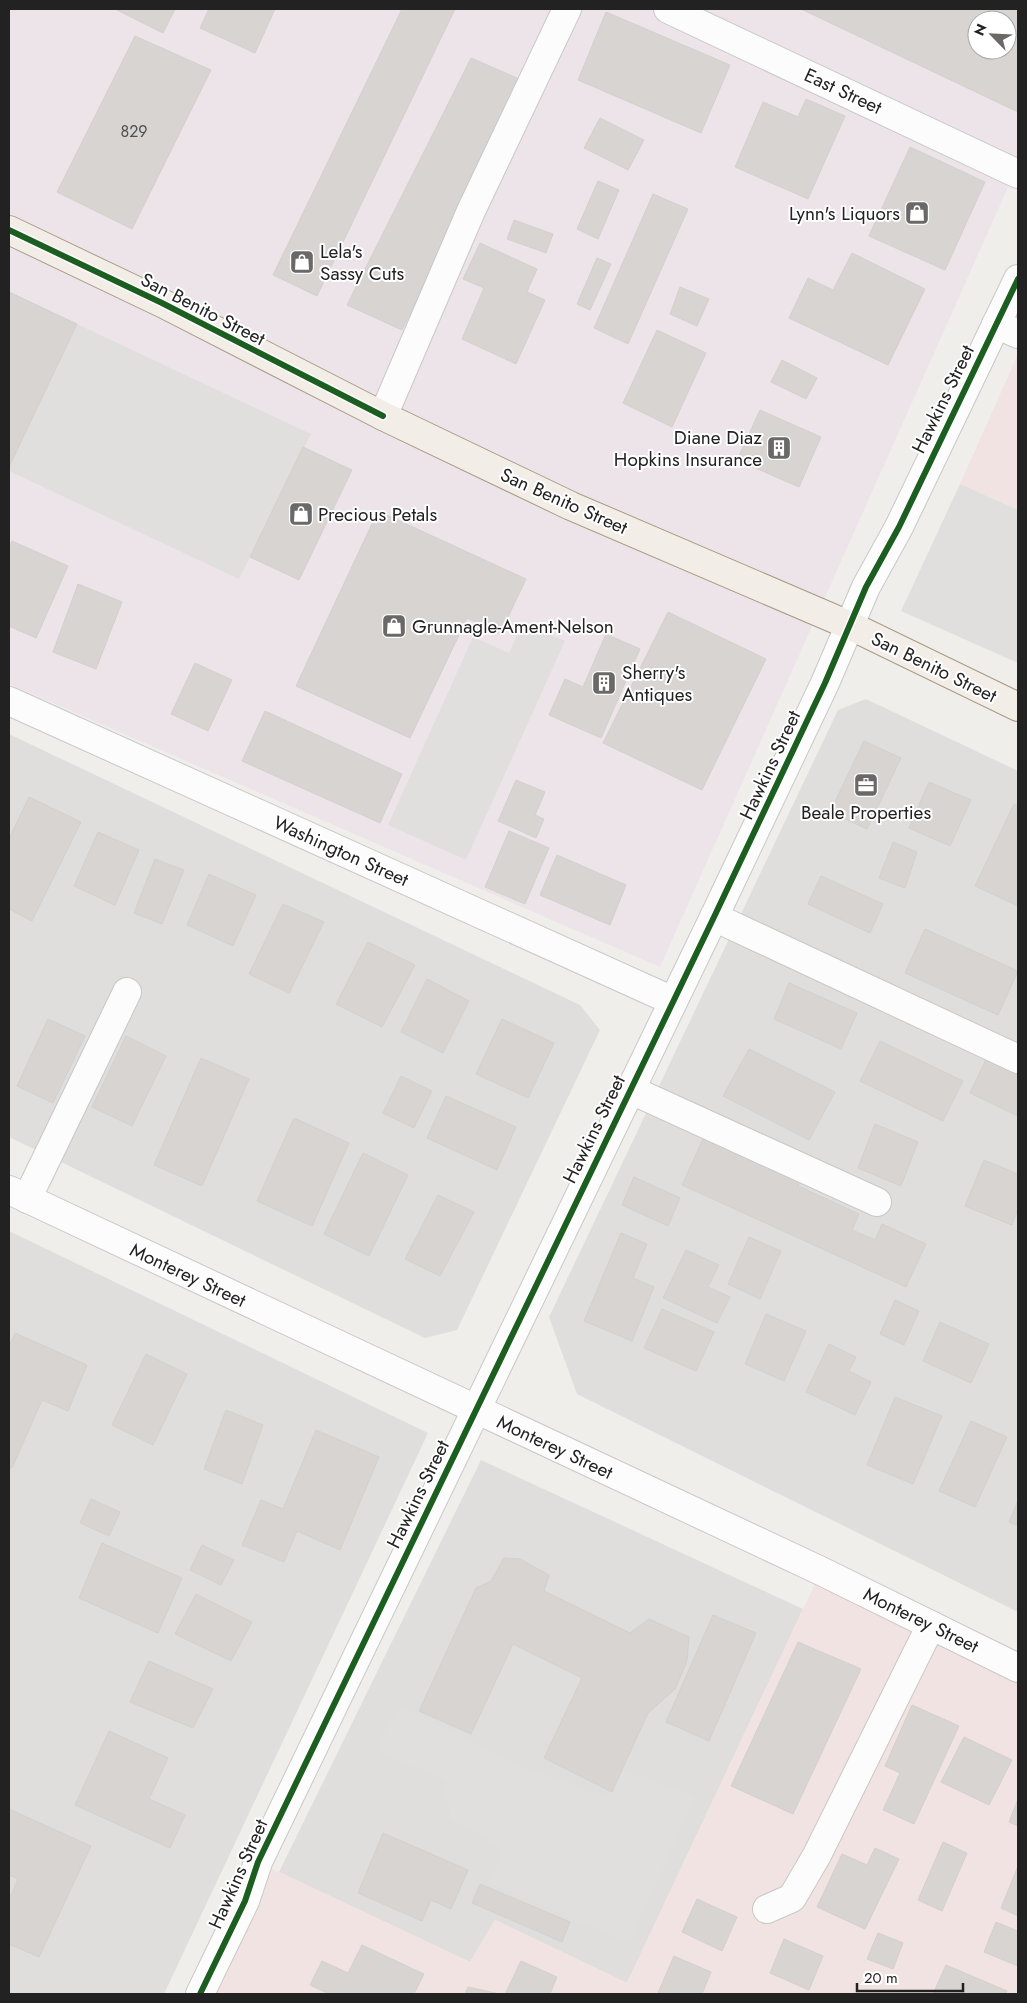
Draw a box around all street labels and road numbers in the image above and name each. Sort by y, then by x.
street label: East Street [800,61,887,121]
street label: San Benito Street [136,266,270,352]
street label: Hawkins Street [905,340,981,458]
street label: San Benito Street [496,461,632,541]
street label: San Benito Street [867,625,1002,709]
street label: Hawkins Street [733,706,807,824]
street label: Washington Street [269,809,413,893]
street label: Hawkins Street [556,1070,632,1188]
street label: Monterey Street [126,1236,251,1314]
street label: Monterey Street [493,1408,618,1486]
street label: Hawkins Street [380,1435,456,1553]
street label: Monterey Street [859,1580,984,1660]
street label: Hawkins Street [202,1814,274,1933]

